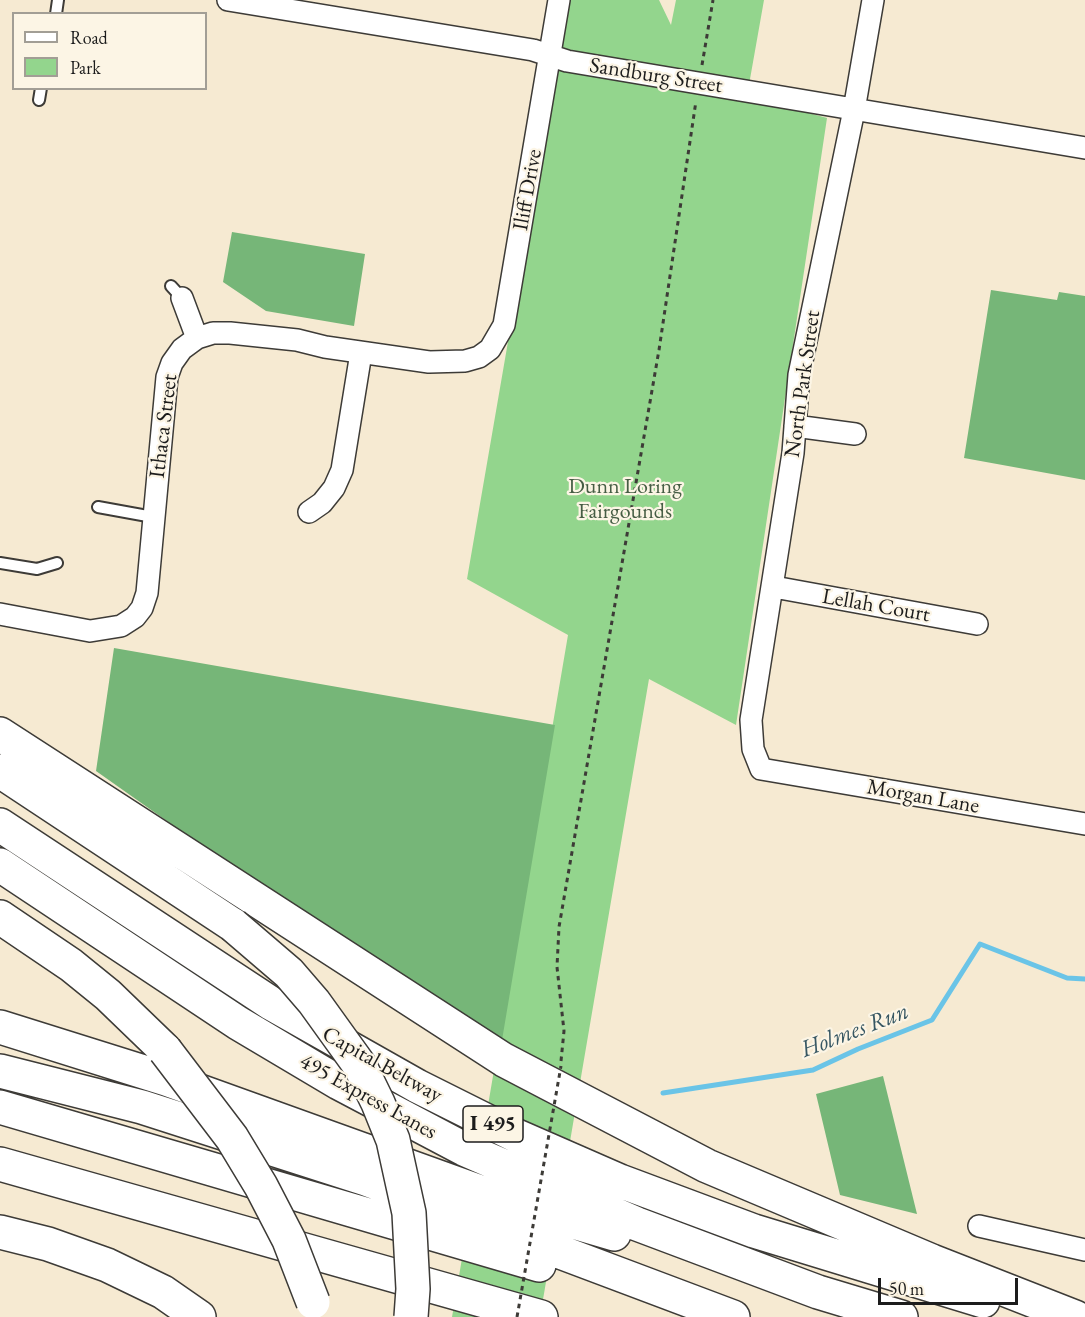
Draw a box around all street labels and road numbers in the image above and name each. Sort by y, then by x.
street label: Sandburg Street [588,52,724,100]
street label: Iliff Drive [508,147,548,233]
street label: North Park Street [780,309,826,459]
street label: Ithaca Street [145,372,183,480]
street label: Lellah Court [820,584,932,628]
street label: Morgan Lane [865,774,981,820]
street label: Capital Beltway [317,1021,447,1109]
street label: 495 Express Lanes [295,1048,441,1146]
road number: I 495 [463,1106,523,1142]

